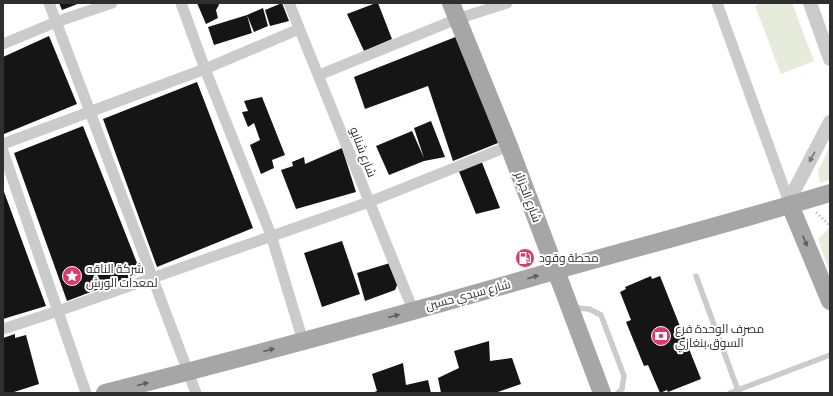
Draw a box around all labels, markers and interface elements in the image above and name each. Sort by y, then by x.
street label: شارع شنابو [346,125,380,180]
one-way arrow [809,151,816,163]
street label: شارع الجزائر [511,168,545,225]
one-way arrow [802,235,808,246]
fuel station icon: محطة وقود [514,247,536,269]
place label: محطة وقود [539,250,599,265]
place label: شركة الناقه لمعدات الورش [86,261,158,290]
place icon: شركة الناقه لمعدات الورش [61,265,83,287]
one-way arrow [527,274,539,280]
street label: شارع سيدي حسين [424,276,513,316]
one-way arrow [388,313,400,319]
place label: مصرف الوحدة فرع السوق،بنغازي [675,321,764,353]
bank icon: مصرف الوحدة فرع السوق،بنغازي [650,325,672,347]
one-way arrow [263,347,275,353]
one-way arrow [137,380,149,386]

